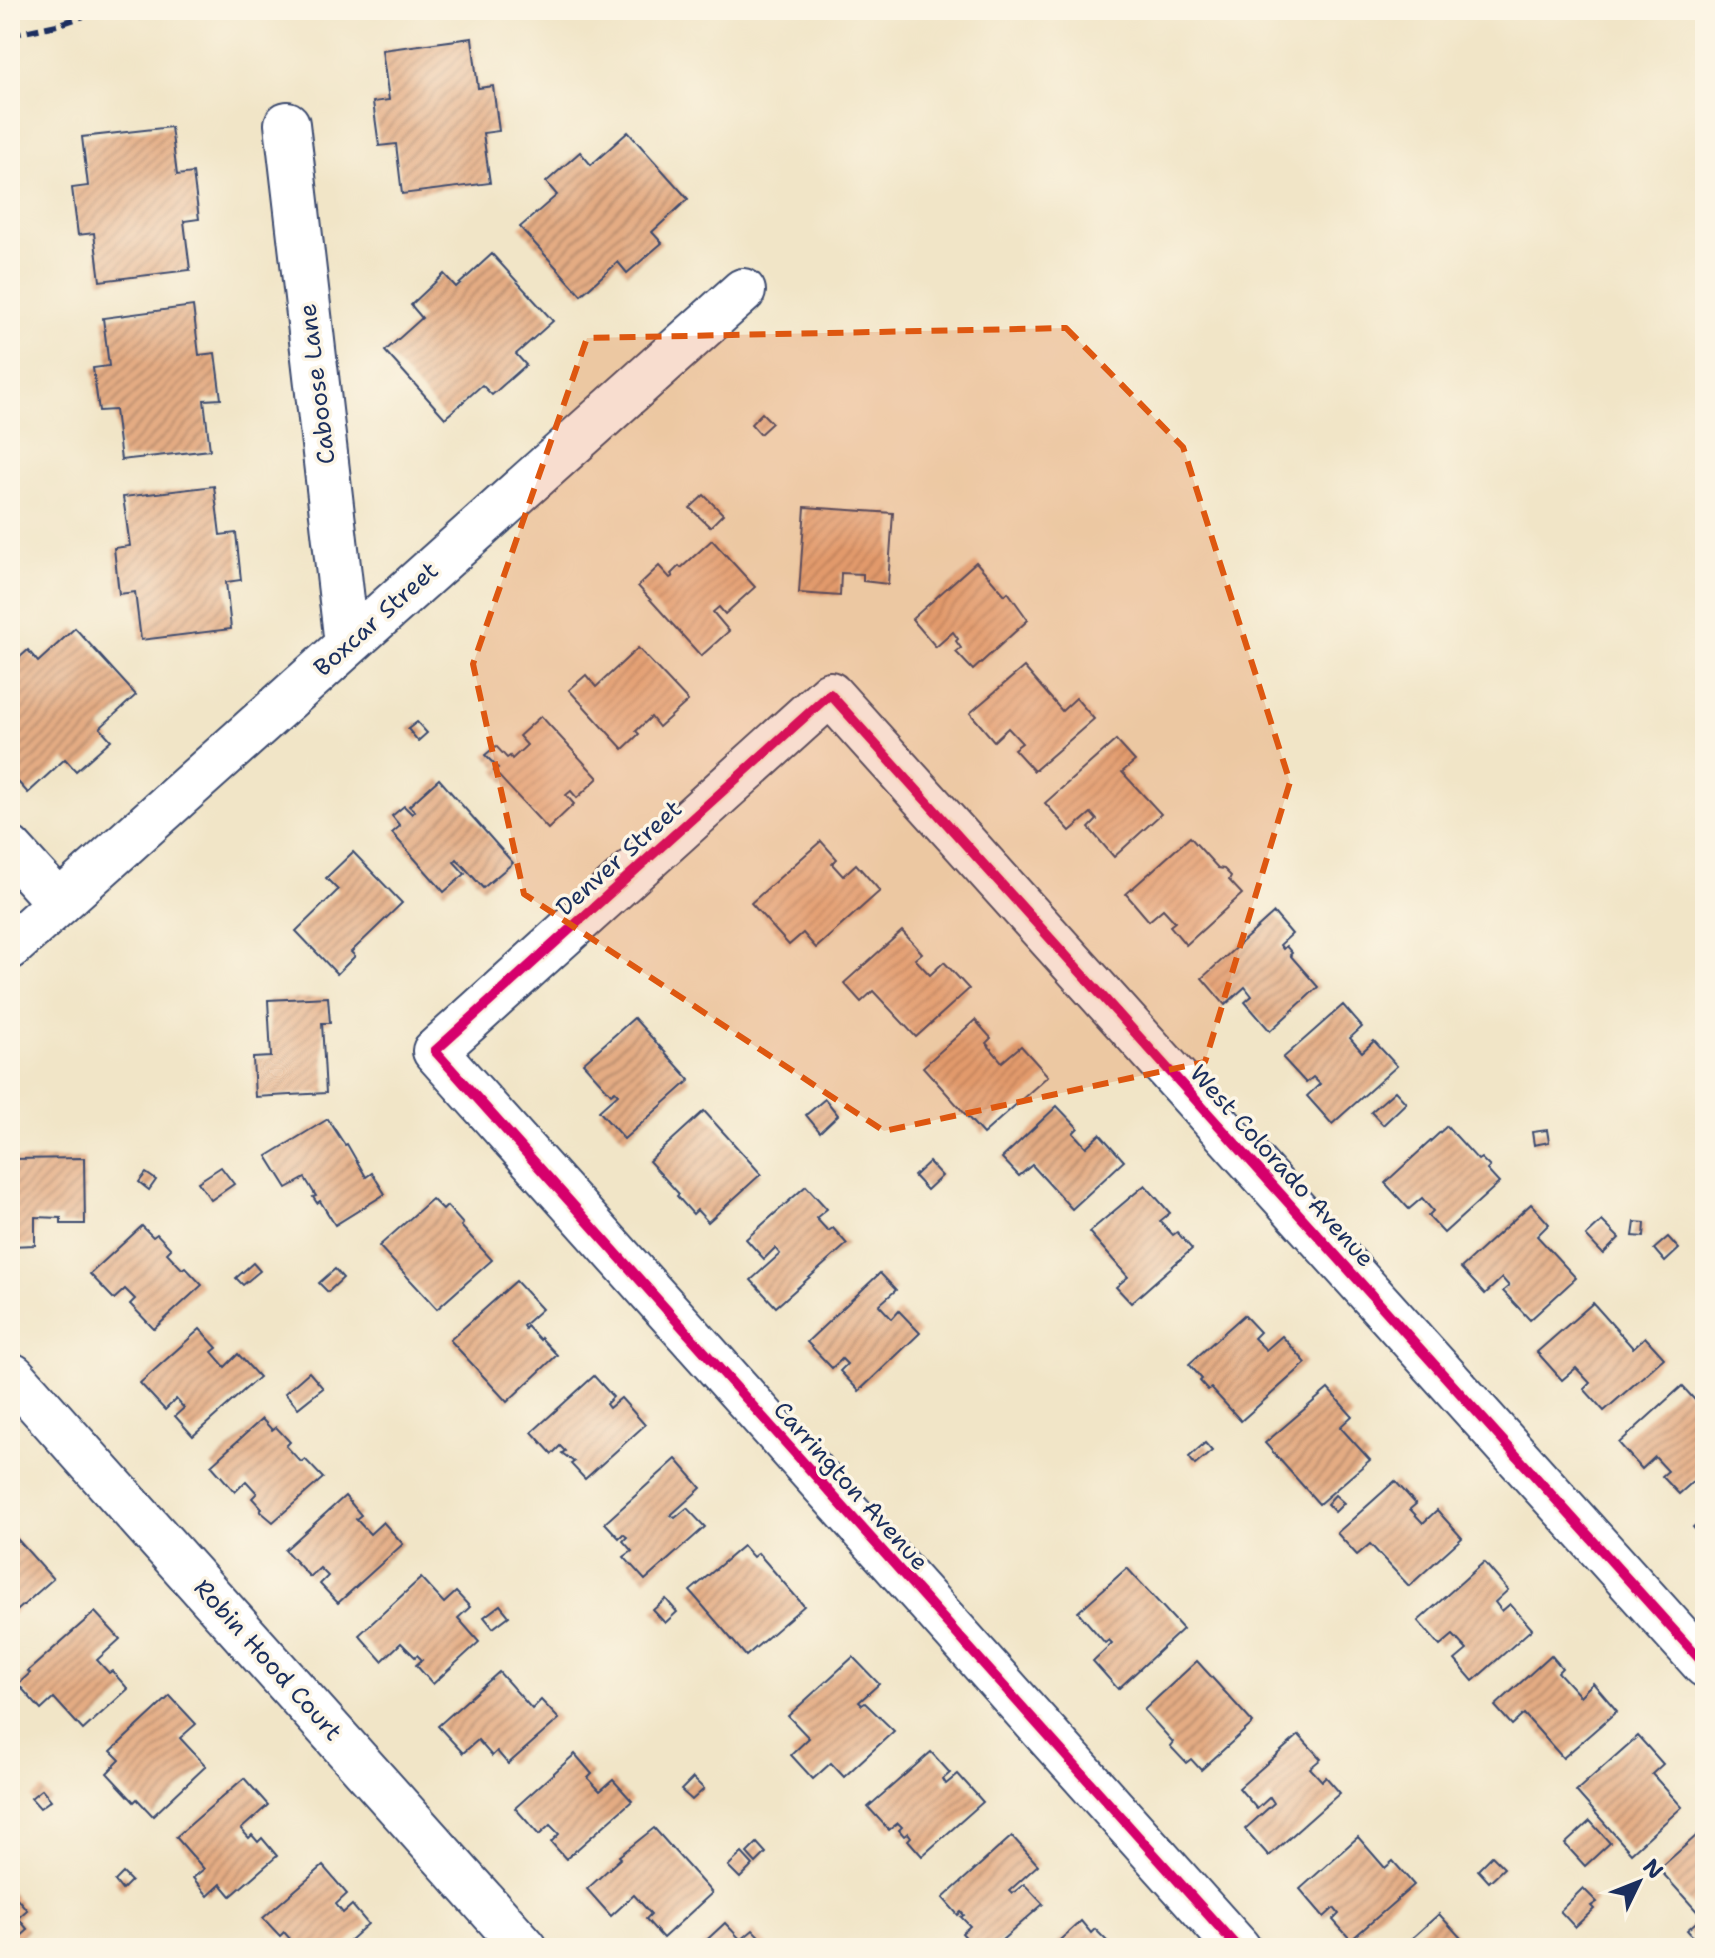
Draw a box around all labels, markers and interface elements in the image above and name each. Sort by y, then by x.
street label: Caboose Lane [291,302,343,466]
street label: Boxcar Street [307,555,445,683]
street label: Denver Street [549,793,689,923]
street label: West Colorado Avenue [1182,1058,1382,1274]
street label: Carrington Avenue [766,1395,936,1577]
street label: Robin Hood Court [187,1572,349,1748]
north arrow [1599,1842,1679,1922]
text: N [1637,1852,1670,1885]

